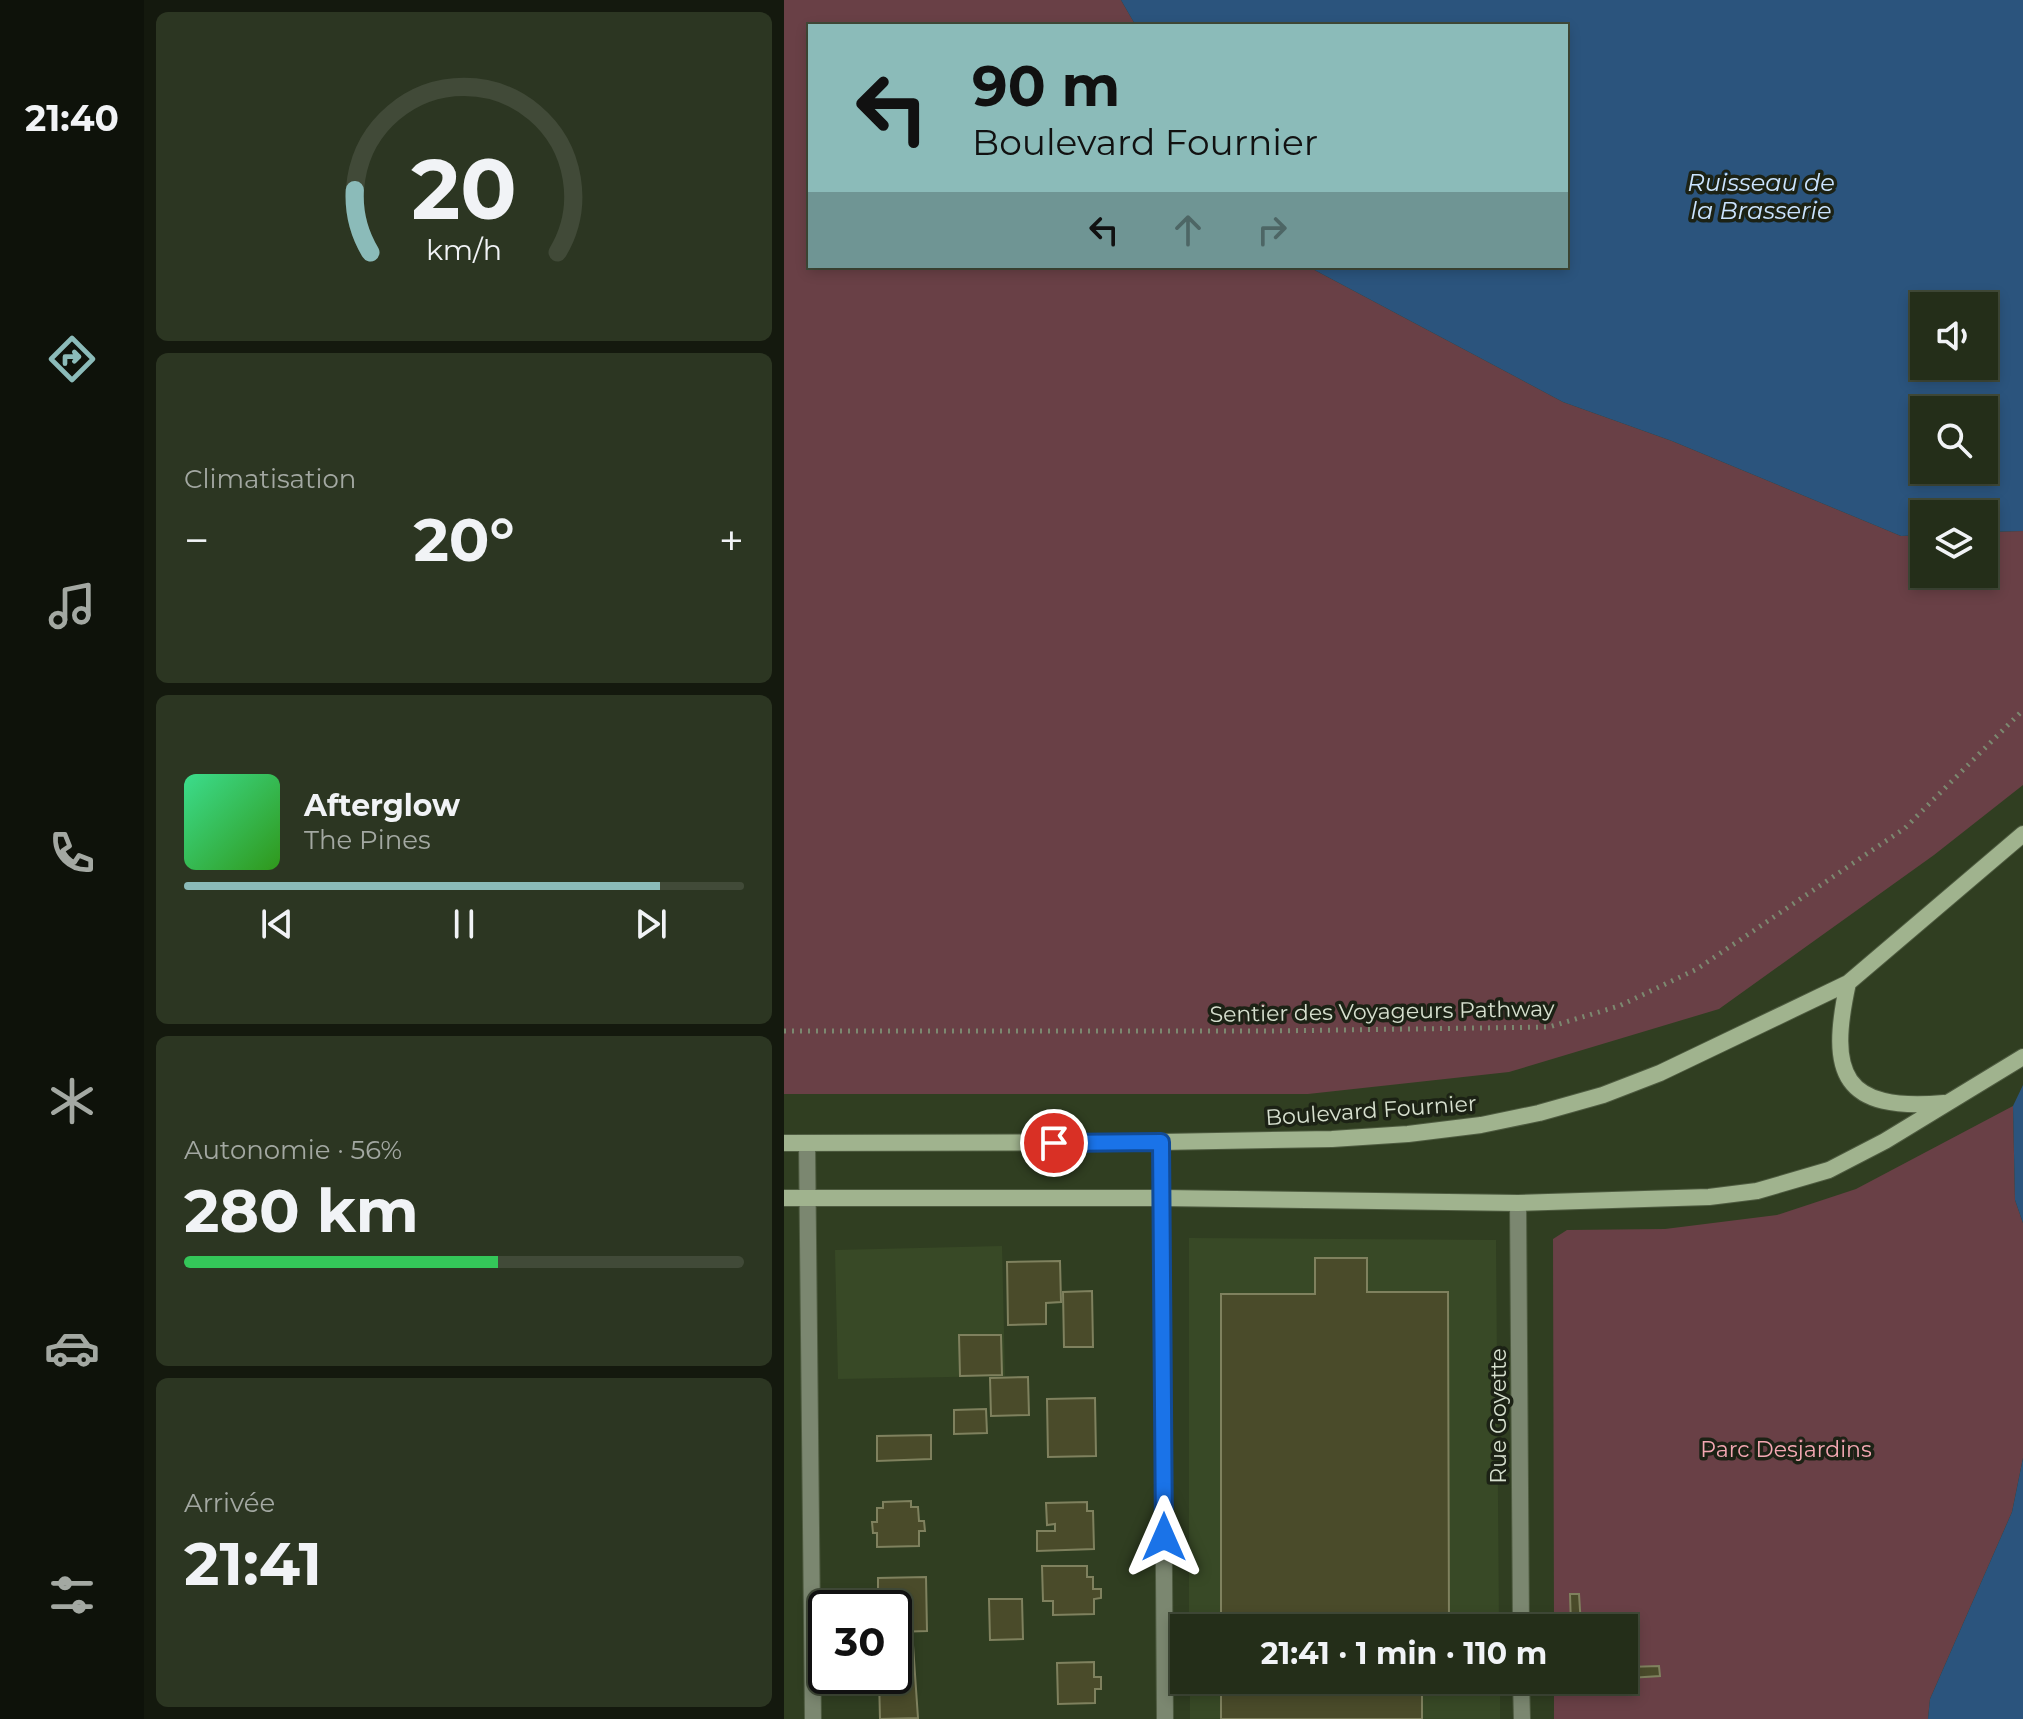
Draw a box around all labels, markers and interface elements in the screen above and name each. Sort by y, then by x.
text: 90 m [972,52,1120,120]
icon: left [840,56,944,160]
text: 21:40 [25,96,119,140]
text: Boulevard Fournier [972,120,1318,164]
text: 20 [411,137,517,239]
water label: Ruisseau de la Brasserie [1687,168,1835,225]
icon: left [1082,208,1126,252]
icon: ahead [1166,208,1210,252]
icon: right [1250,208,1294,252]
text: km/h [426,232,502,267]
map controls [1910,292,1998,588]
button: sound [1910,292,1998,380]
icon: directions [44,331,100,387]
button: search [1910,396,1998,484]
text: Climatisation [184,463,356,495]
button: layers [1910,500,1998,588]
text: 20° [413,503,515,576]
text: − [184,513,209,567]
text: + [719,513,744,567]
icon: music [44,578,100,634]
text: Afterglow [304,787,460,824]
text: The Pines [304,824,431,856]
icon: phone [44,825,100,881]
icon: previous [255,902,299,946]
icon: pause [442,902,486,946]
icon: next [629,902,673,946]
street label: Sentier des Voyageurs Pathway [1209,995,1555,1028]
icon: climate [44,1073,100,1129]
street label: Boulevard Fournier [1265,1090,1477,1131]
pin [1020,1109,1088,1177]
icon: arrive [1032,1121,1076,1165]
text: Autonomie · 56% [184,1134,402,1166]
text: 280 km [184,1174,419,1247]
icon: car [44,1320,100,1376]
street label: Rue Goyette [1485,1348,1512,1484]
park label: Parc Desjardins [1700,1436,1872,1463]
text: Arrivée [184,1487,275,1519]
position arrow [1122,1495,1206,1579]
text: 21:41 [184,1527,322,1600]
icon: filters [44,1567,100,1623]
speed limit sign: 30 [808,1590,912,1694]
text: 21:41 · 1 min · 110 m [1261,1635,1547,1672]

